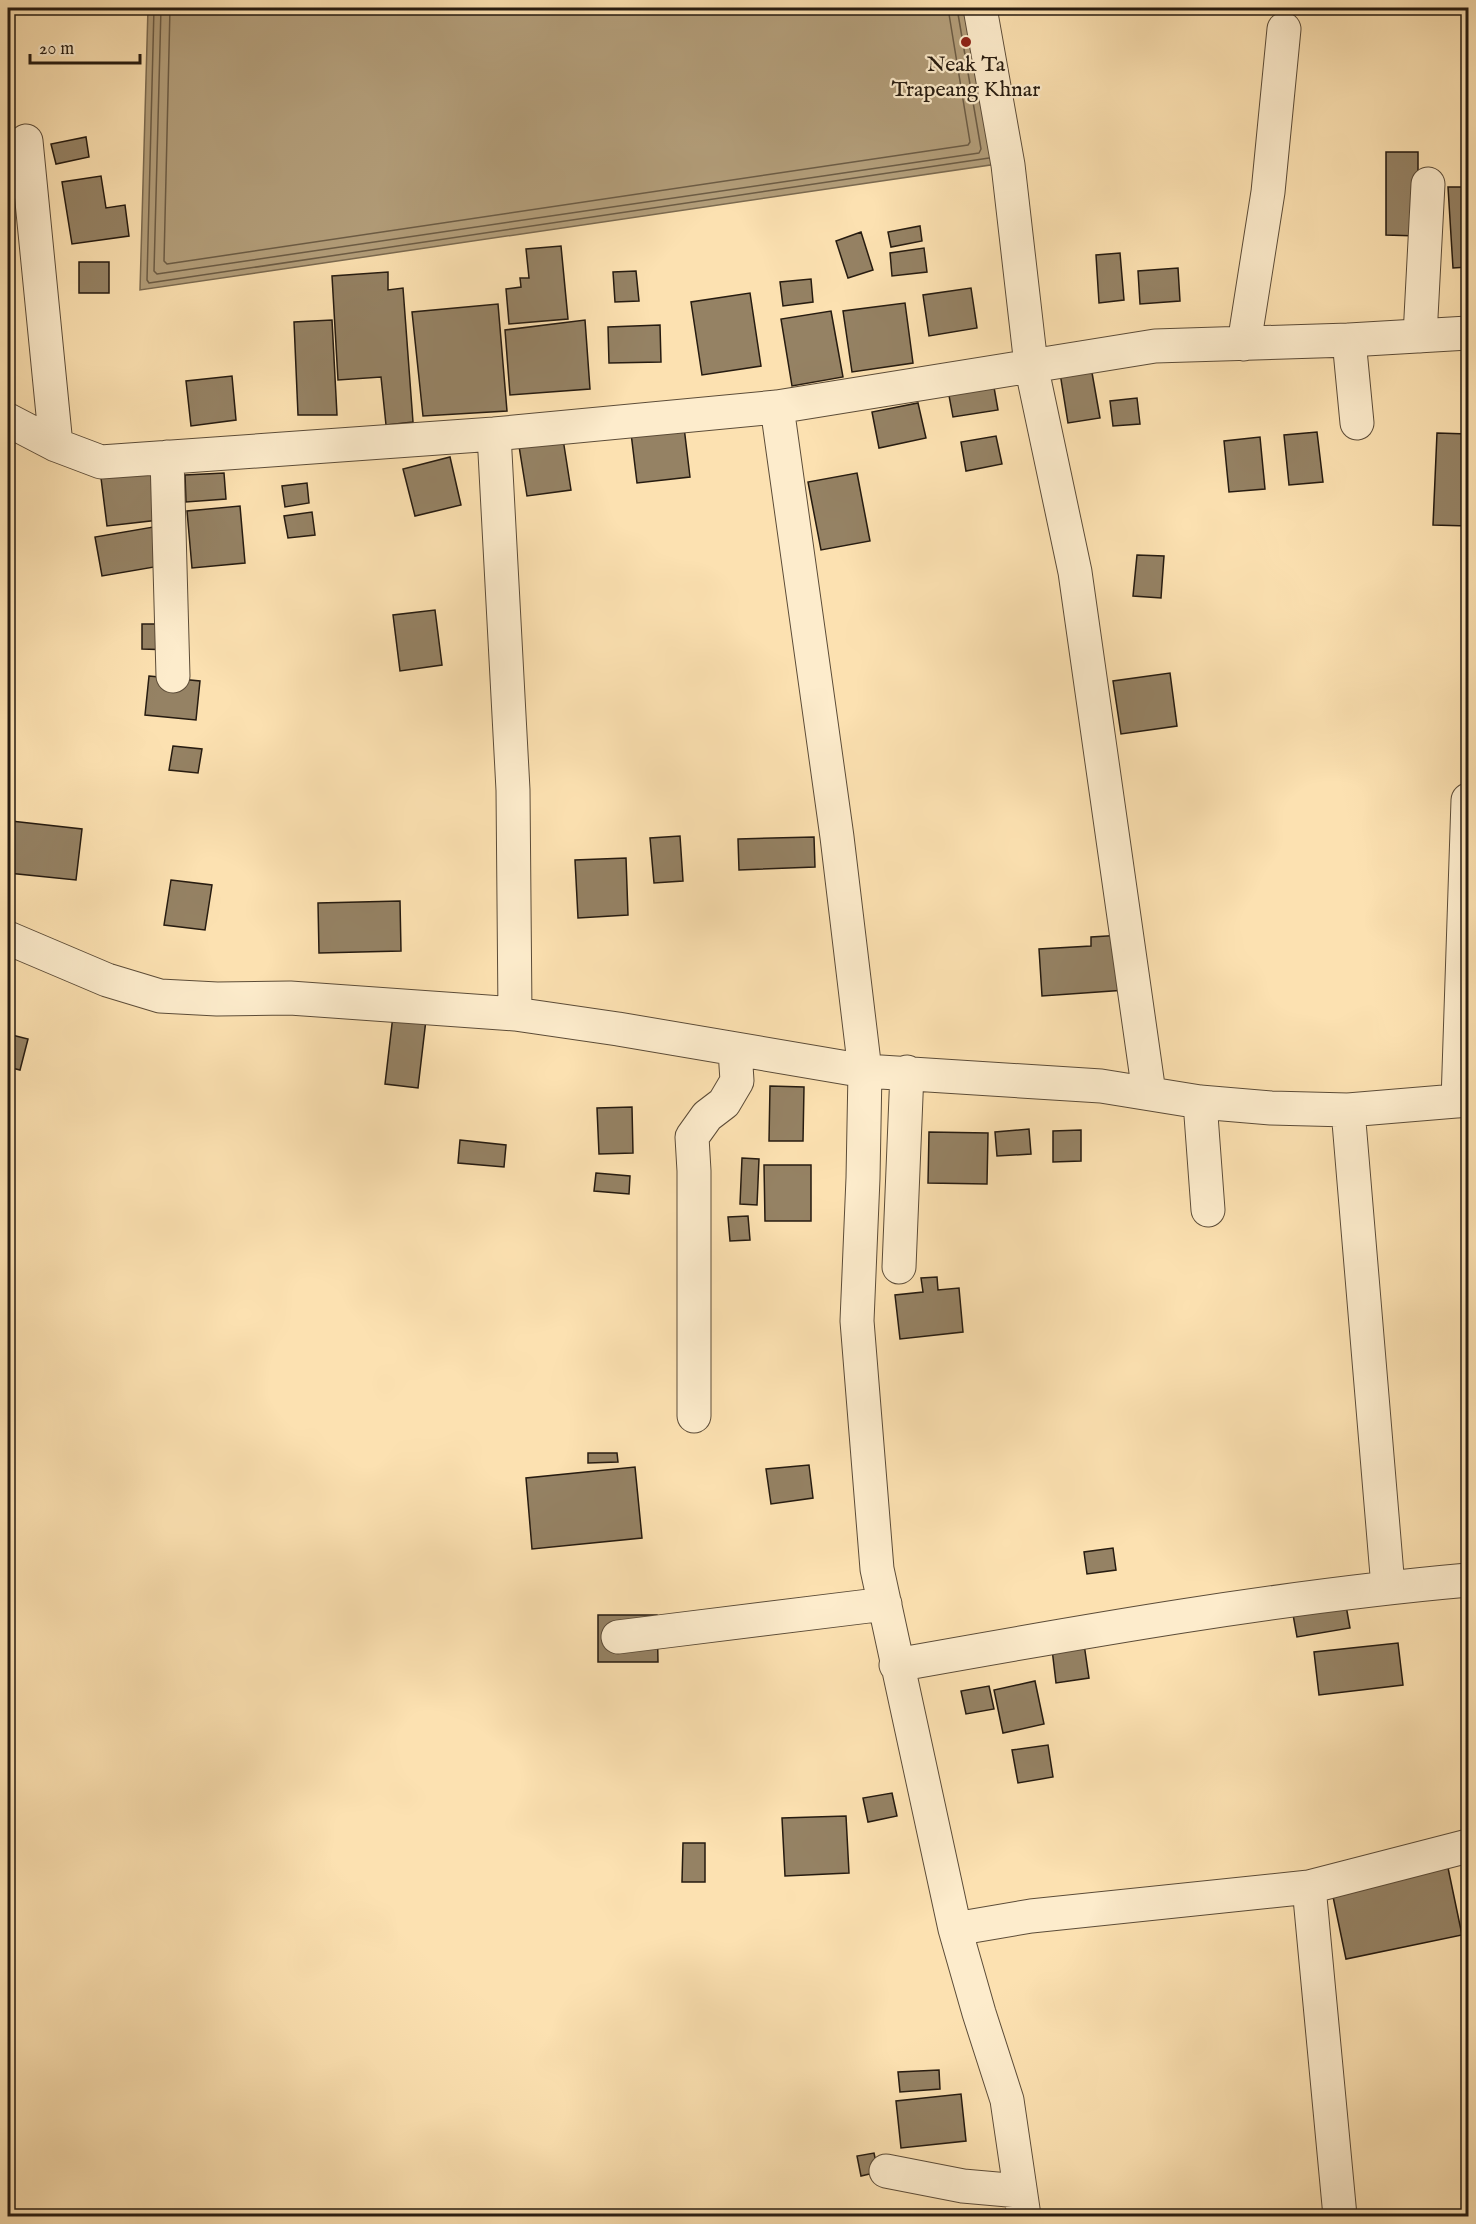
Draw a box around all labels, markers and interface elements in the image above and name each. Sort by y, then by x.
scale bar [30,27,140,65]
marker: Neak Ta Trapeang Khnar [959,35,973,49]
text: 20 m [39,38,74,61]
place label: Neak Ta Trapeang Khnar [892,51,1040,104]

